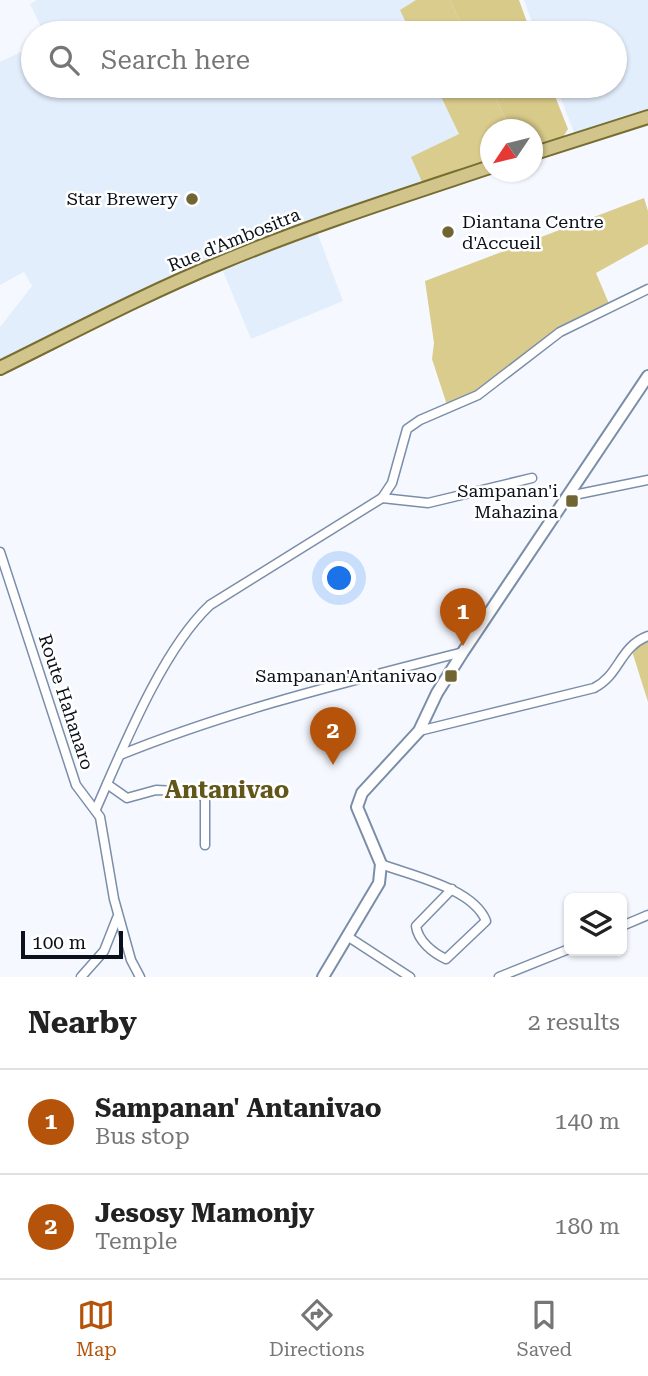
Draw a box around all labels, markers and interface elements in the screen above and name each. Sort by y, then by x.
search box [21,21,627,98]
icon: search [45,41,83,79]
text: Search here [101,45,250,75]
north arrow [480,119,543,182]
place label: Star Brewery [67,188,178,209]
marker: Star Brewery [184,191,200,207]
street label: Rue d'Ambositra [165,203,303,276]
place label: Diantana Centre d'Accueil [462,211,604,253]
marker: Diantana Centre d'Accueil [440,224,456,240]
place label: Sampanan'i Mahazina [457,480,558,522]
marker: Sampanan'i Mahazina [564,493,580,509]
your location [322,561,356,595]
pin: 1 [440,588,486,646]
street label: Route Hahanaro [35,632,98,772]
place label: Sampanan'Antanivao [255,665,437,686]
marker: Sampanan'Antanivao [443,668,459,684]
pin: 2 [310,707,356,765]
district label: Antanivao [165,776,289,804]
map controls [564,893,627,956]
button: layers [564,893,627,956]
scale bar [21,928,122,960]
text: 100 m [32,931,86,954]
text: Nearby [28,1005,137,1040]
text: 2 results [528,1009,620,1036]
text: Sampanan' Antanivao [95,1093,381,1123]
text: 1 [45,1108,57,1135]
text: 140 m [555,1108,620,1135]
text: Bus stop [95,1123,190,1150]
text: Jesosy Mamonjy [95,1198,315,1228]
text: 2 [45,1213,57,1240]
text: 180 m [555,1213,620,1240]
text: Temple [95,1228,177,1255]
tab: Map [76,1296,117,1361]
tab: Directions [269,1296,365,1361]
tab: Saved [517,1296,572,1361]

